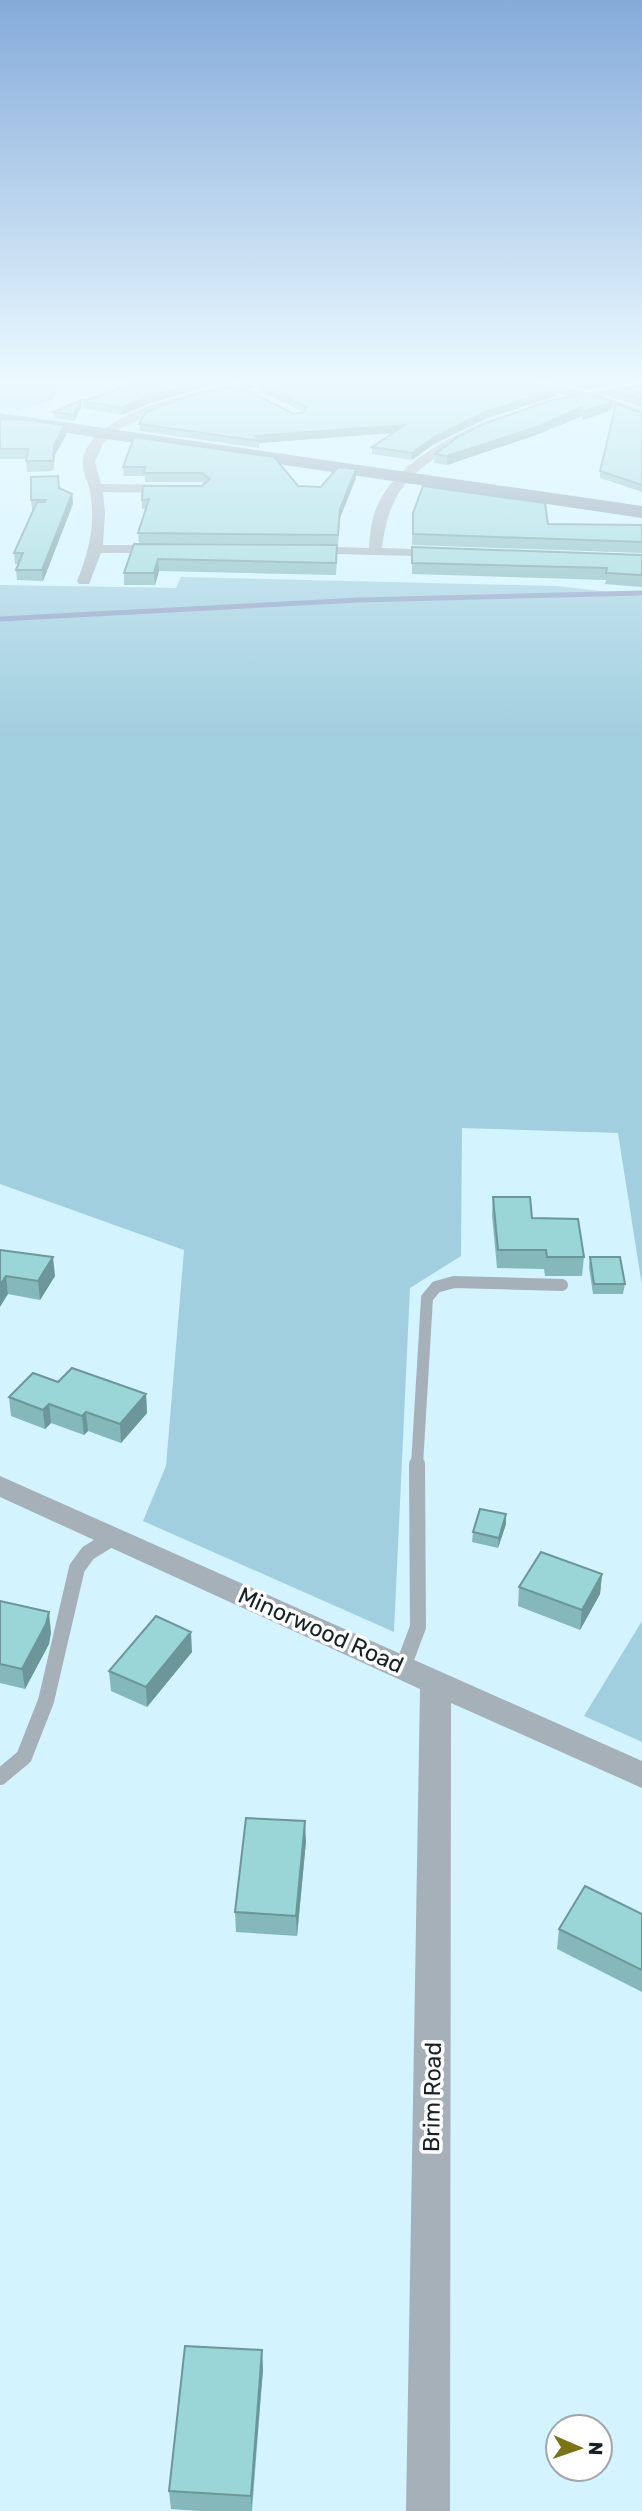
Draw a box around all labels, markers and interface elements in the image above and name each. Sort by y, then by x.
street label: Minorwood Road [234,1581,408,1679]
street label: Brim Road [417,2042,447,2152]
north arrow [544,2413,614,2483]
text: N [584,2441,607,2456]

